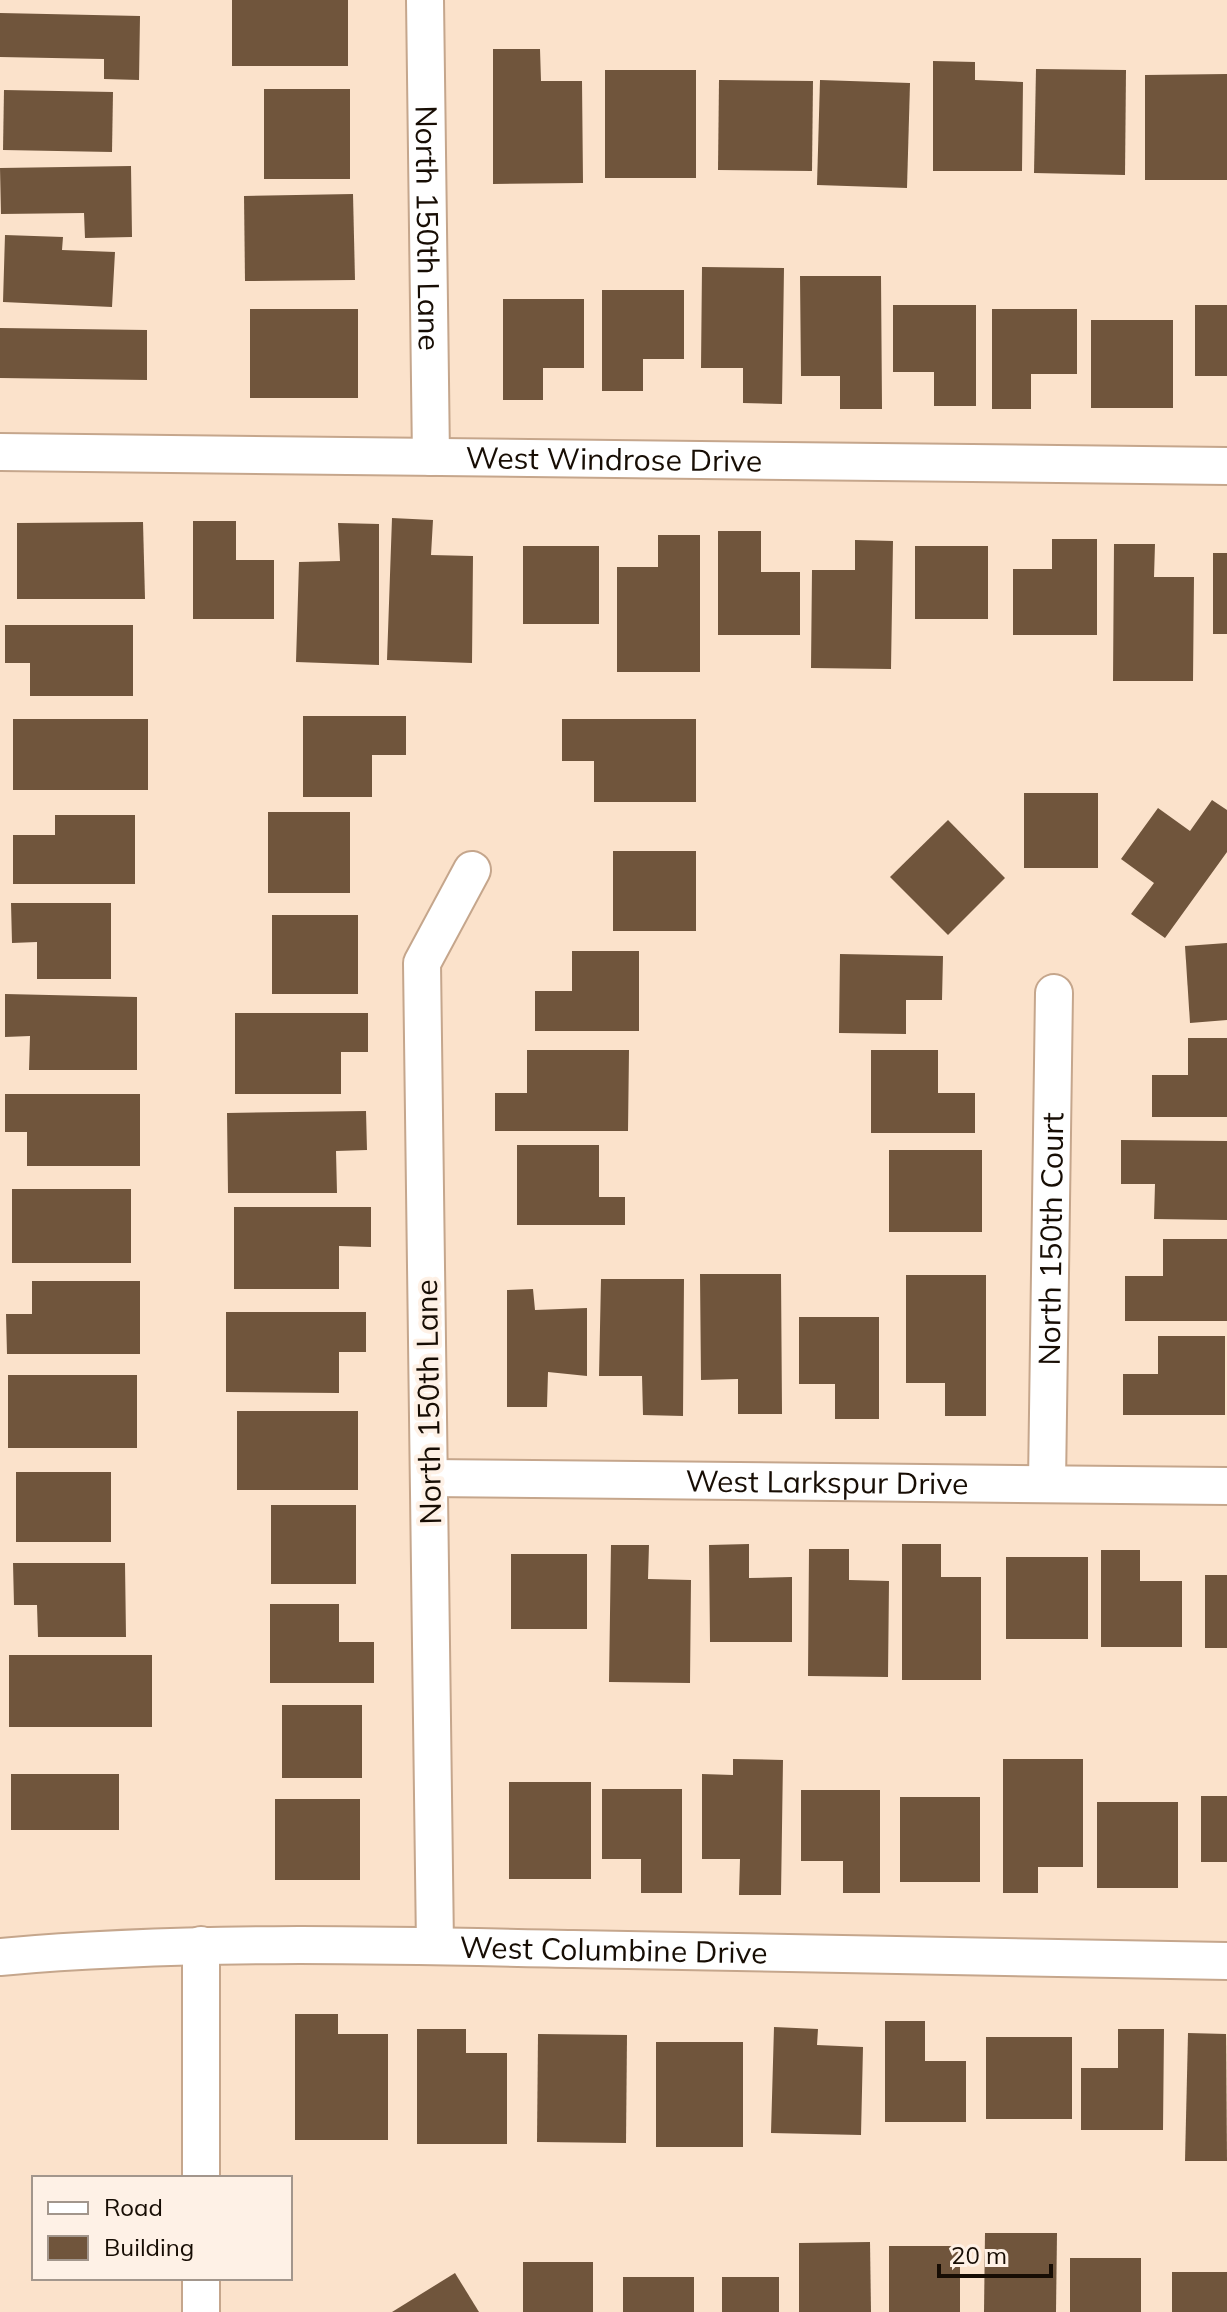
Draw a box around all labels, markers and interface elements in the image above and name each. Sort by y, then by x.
street label: North 150th Lane [407,105,449,351]
street label: West Windrose Drive [465,438,762,480]
street label: North 150th Court [1030,1112,1071,1366]
street label: North 150th Lane [407,1279,449,1525]
street label: West Larkspur Drive [685,1462,969,1502]
street label: West Columbine Drive [459,1928,768,1972]
legend [32,2176,292,2280]
text: Road [104,2192,163,2222]
scale bar [939,2228,1051,2278]
text: Building [104,2232,194,2262]
text: 20 m [951,2240,1007,2270]

